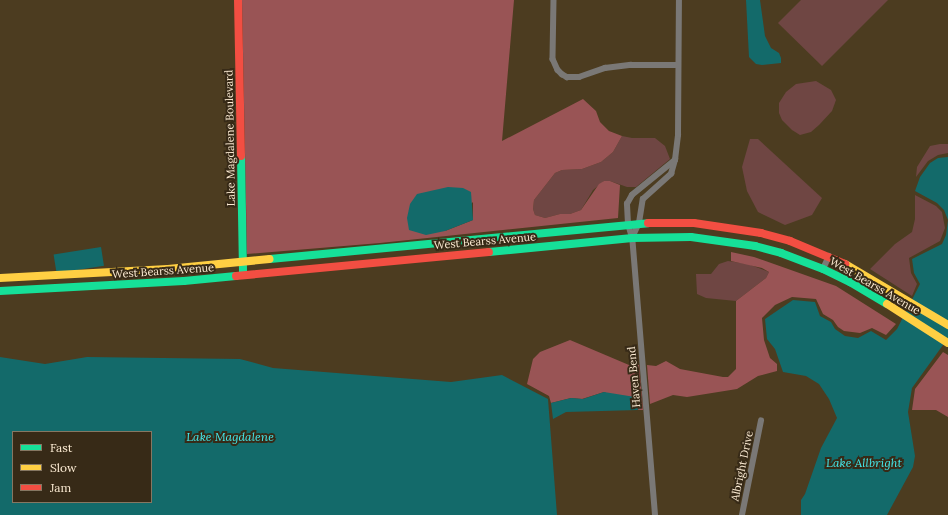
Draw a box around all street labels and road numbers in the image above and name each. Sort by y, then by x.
street label: Lake Magdalene Boulevard [222,70,238,206]
street label: West Bearss Avenue [433,230,537,252]
street label: West Bearss Avenue [827,255,923,317]
street label: West Bearss Avenue [111,261,215,281]
street label: Haven Bend [625,346,643,408]
street label: Albright Drive [728,430,756,502]

